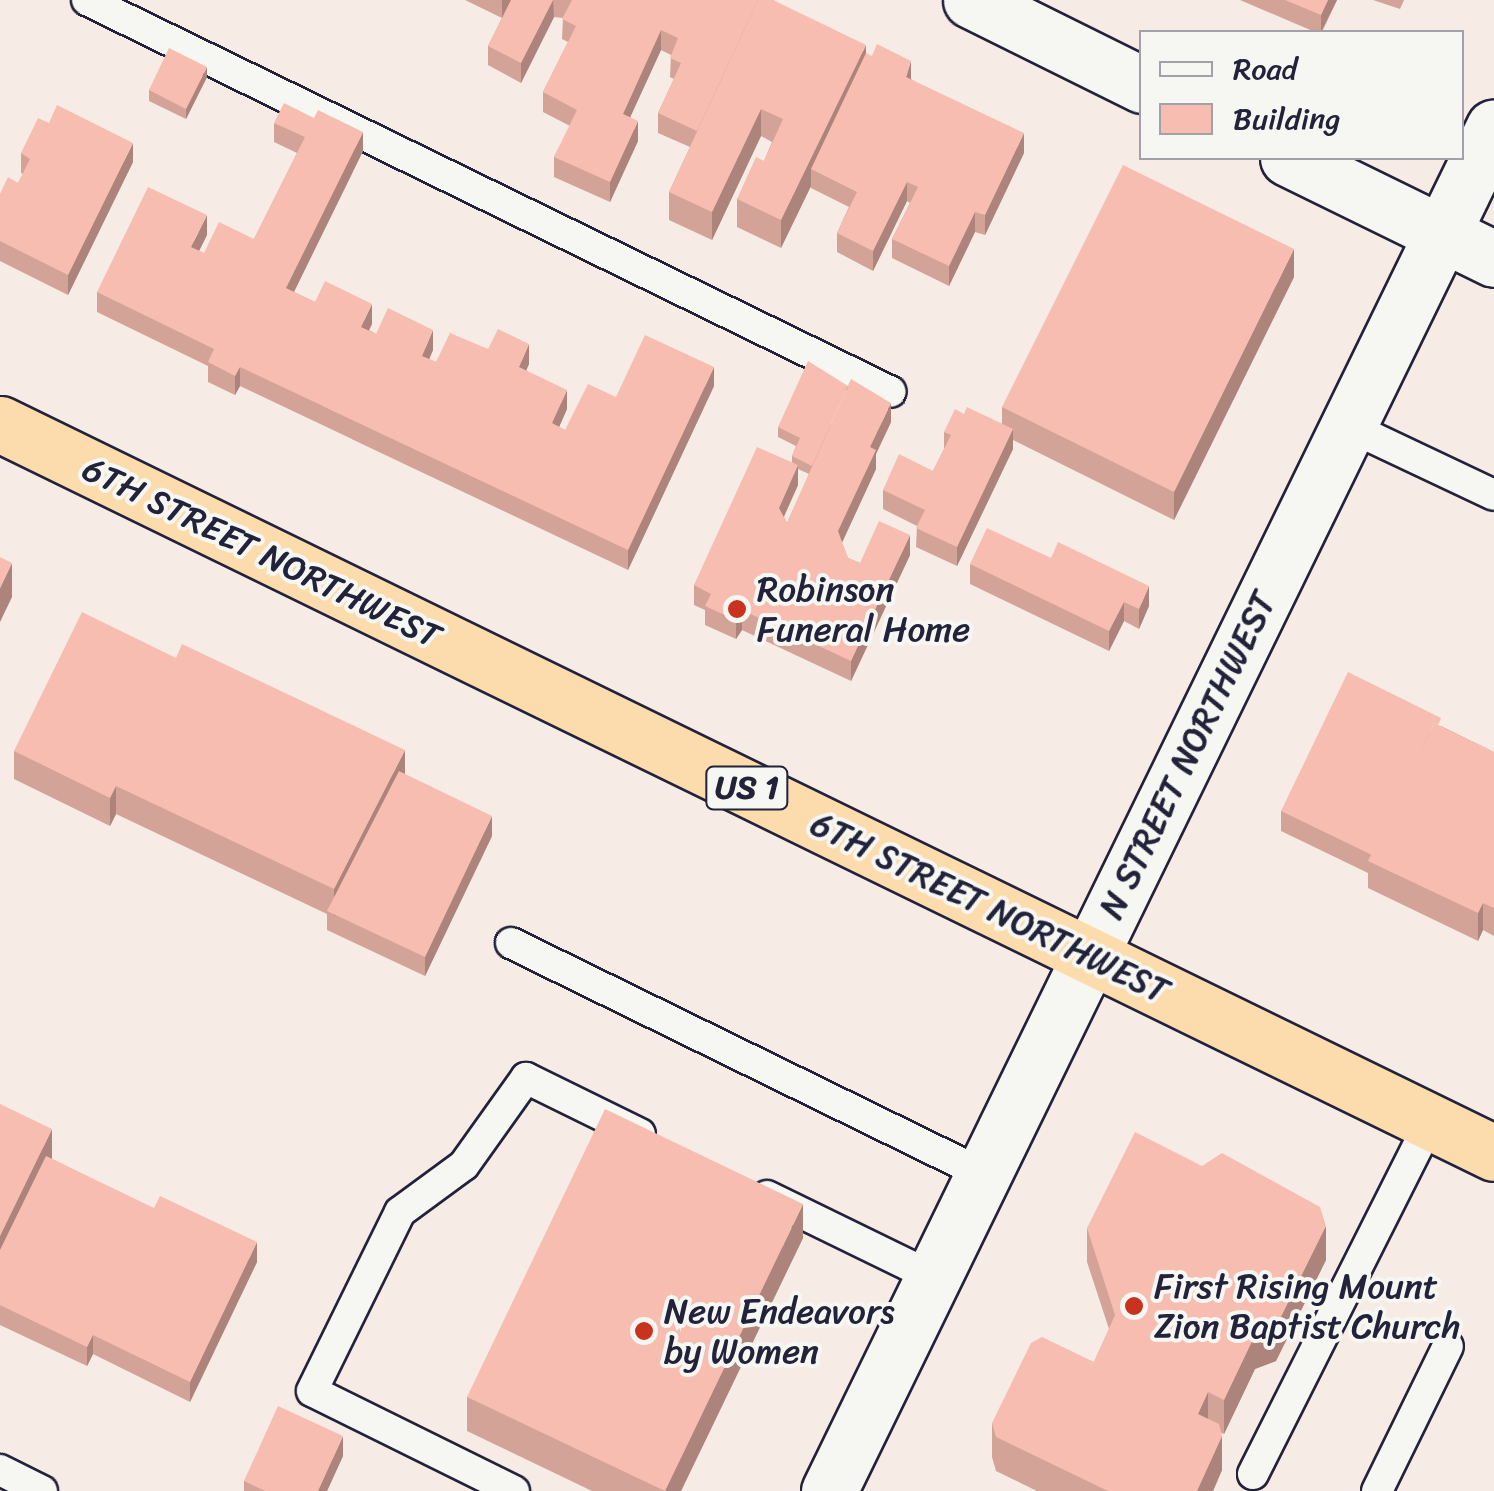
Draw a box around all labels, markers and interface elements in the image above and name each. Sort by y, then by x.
legend [1139,30,1464,160]
text: Road [1233,42,1297,96]
text: Building [1233,92,1340,146]
street label: 6TH STREET NORTHWEST [74,446,450,658]
place label: Robinson Funeral Home [757,568,970,650]
street label: N STREET NORTHWEST [1090,585,1284,925]
marker: Robinson Funeral Home [726,598,748,620]
road number: US 1 [704,761,790,815]
street label: 6TH STREET NORTHWEST [802,801,1178,1013]
place label: First Rising Mount Zion Baptist Church [1154,1265,1459,1347]
place label: New Endeavors by Women [664,1290,896,1372]
marker: First Rising Mount Zion Baptist Church [1123,1295,1145,1317]
marker: New Endeavors by Women [633,1320,655,1342]

